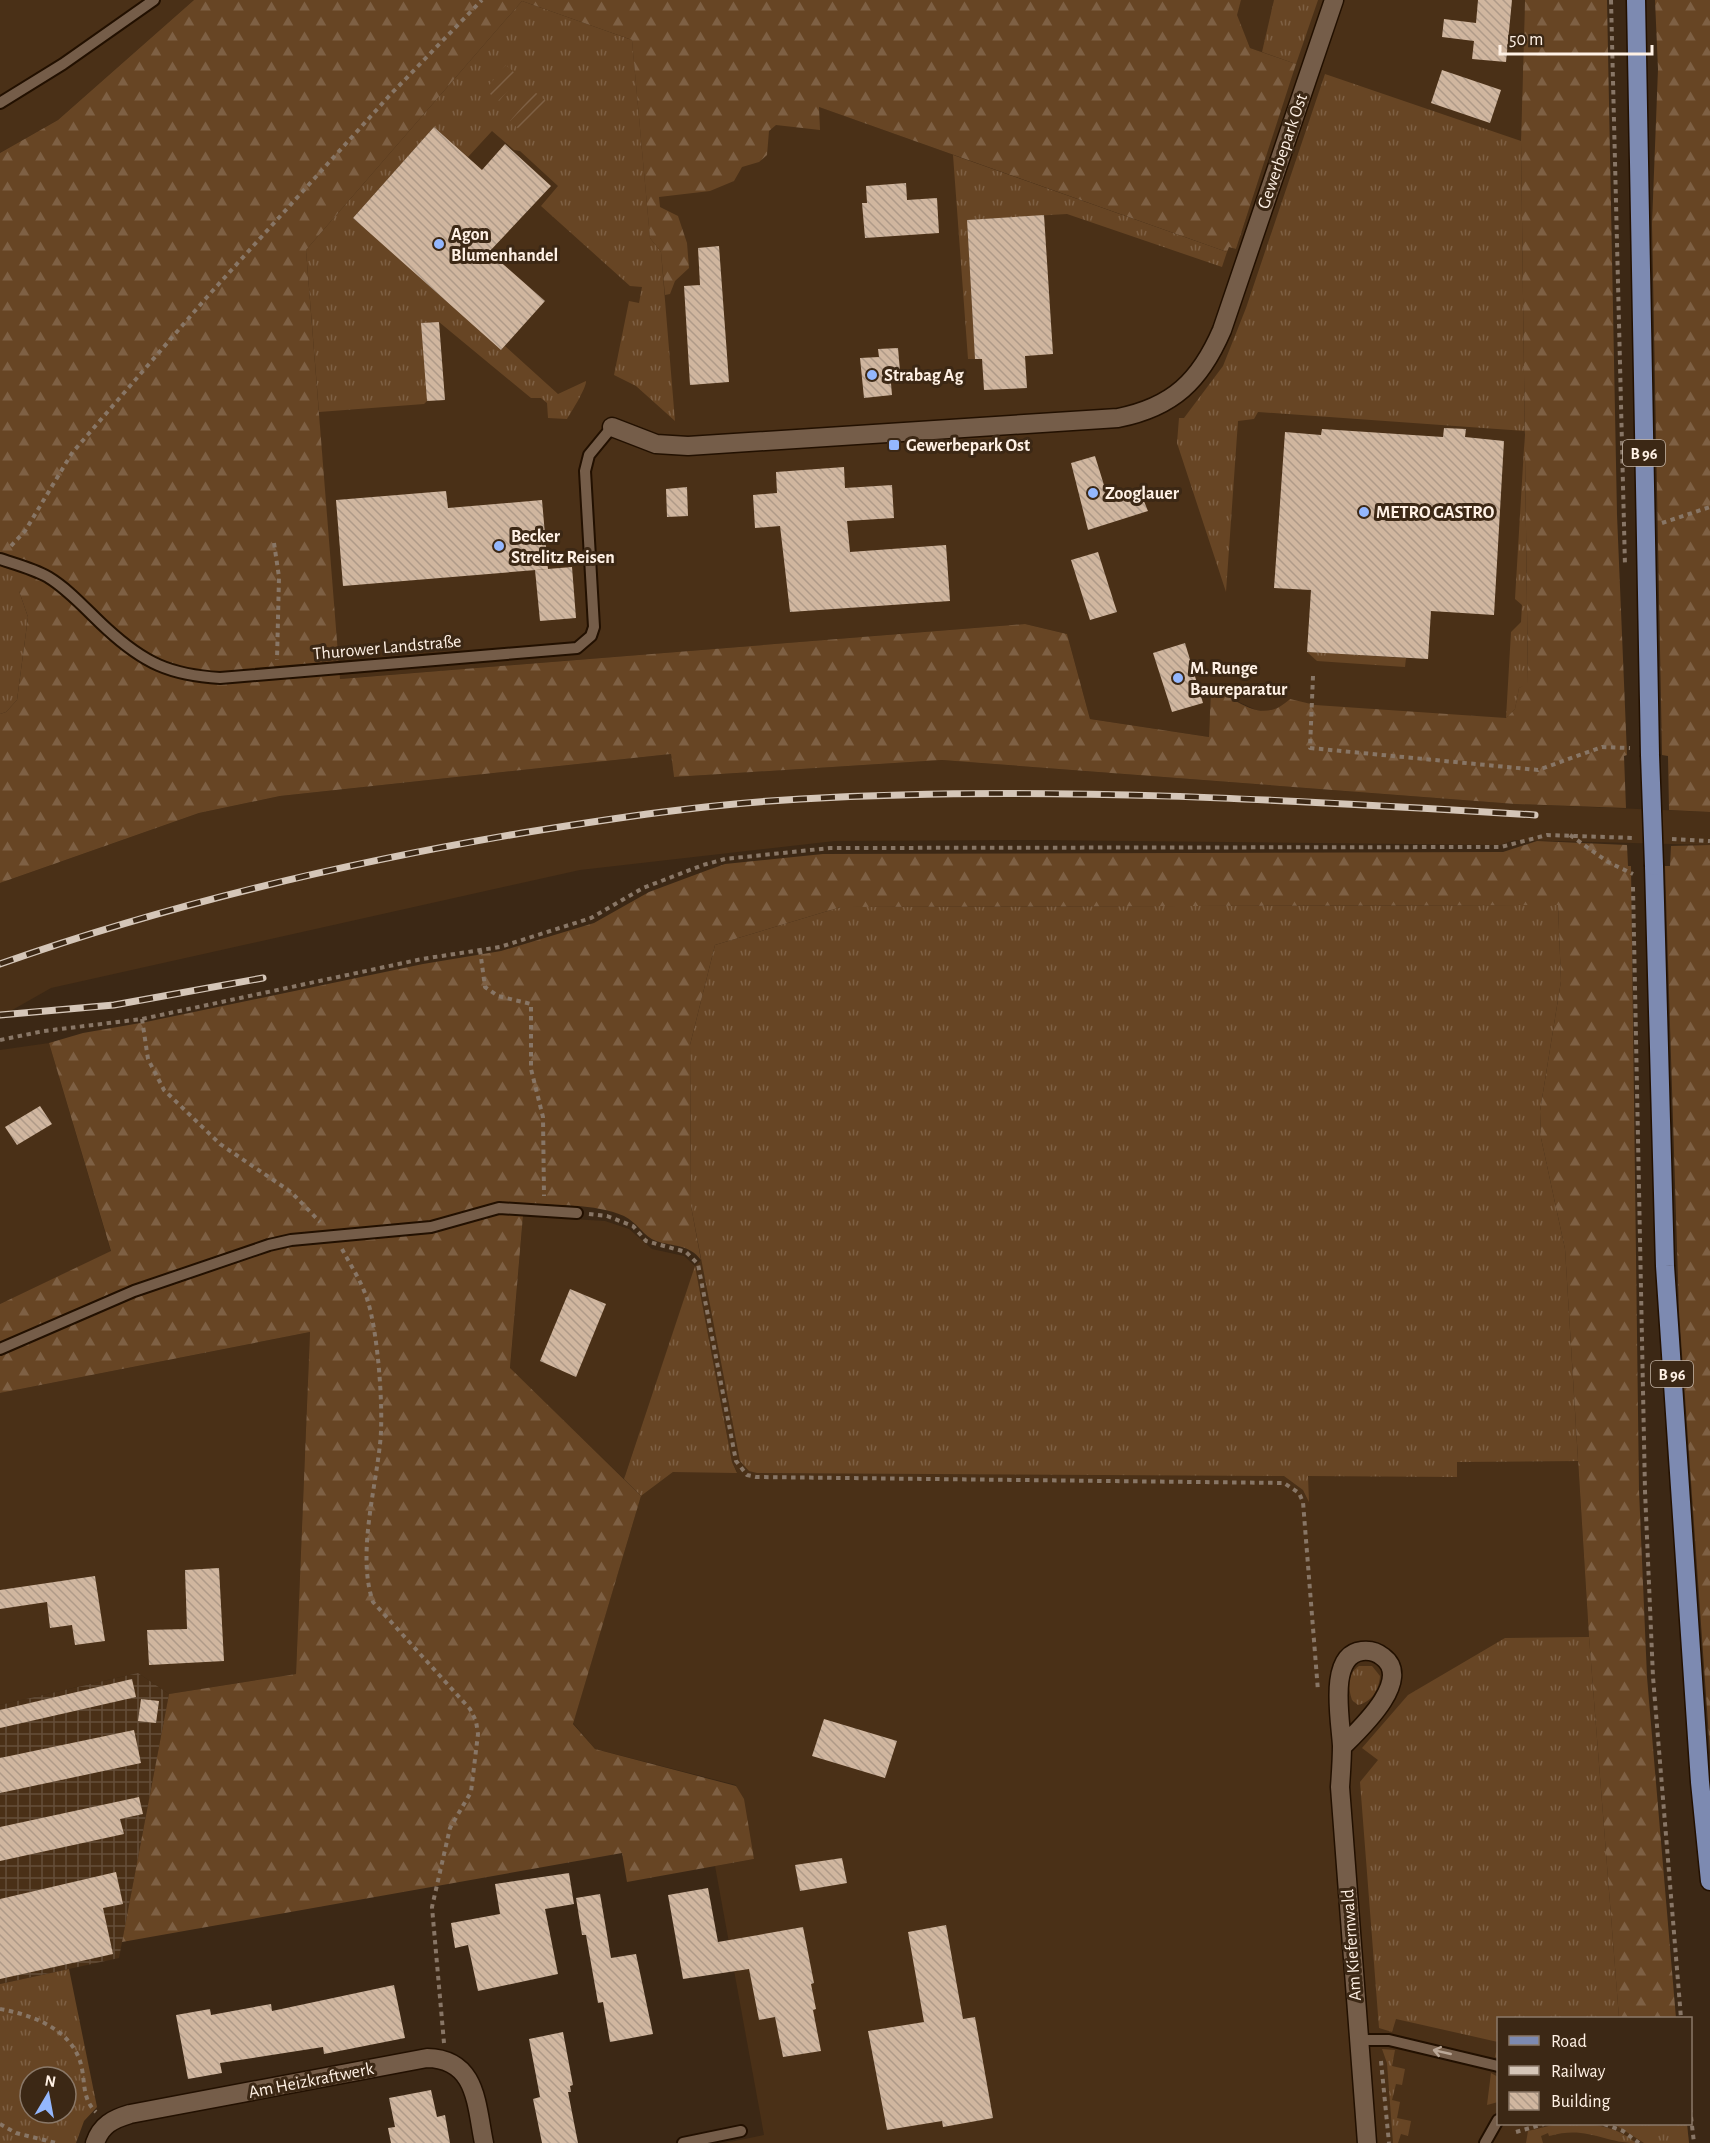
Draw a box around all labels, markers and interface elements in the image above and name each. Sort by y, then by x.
scale bar [1500,18,1652,56]
text: 50 m [1509,31,1543,49]
street label: Gewerbepark Ost [1255,91,1311,211]
place label: Agon Blumenhandel [451,226,558,265]
marker: Agon Blumenhandel [432,237,446,251]
place label: Strabag Ag [884,367,964,385]
marker: Strabag Ag [865,368,879,382]
place label: Gewerbepark Ost [906,437,1030,455]
marker: Gewerbepark Ost [887,438,901,452]
road number: B 96 [1623,440,1665,466]
place label: Zooglauer [1105,485,1180,503]
marker: Zooglauer [1086,486,1100,500]
place label: METRO GASTRO [1376,504,1495,522]
marker: METRO GASTRO [1357,505,1371,519]
place label: Becker Strelitz Reisen [511,528,615,567]
marker: Becker Strelitz Reisen [492,539,506,553]
street label: Thurower Landstraße [312,633,462,663]
place label: M. Runge Baureparatur [1190,660,1288,699]
marker: M. Runge Baureparatur [1171,671,1185,685]
road number: B 96 [1651,1361,1693,1387]
street label: Am Kiefernwald [1339,1888,1365,2002]
legend [1497,2017,1692,2125]
text: Road [1551,2033,1587,2051]
one-way arrow [1433,2046,1452,2058]
street label: Am Heizkraftwerk [247,2060,376,2102]
text: Railway [1551,2063,1606,2081]
north arrow [18,2065,78,2125]
text: N [44,2072,57,2090]
text: Building [1551,2093,1611,2111]

